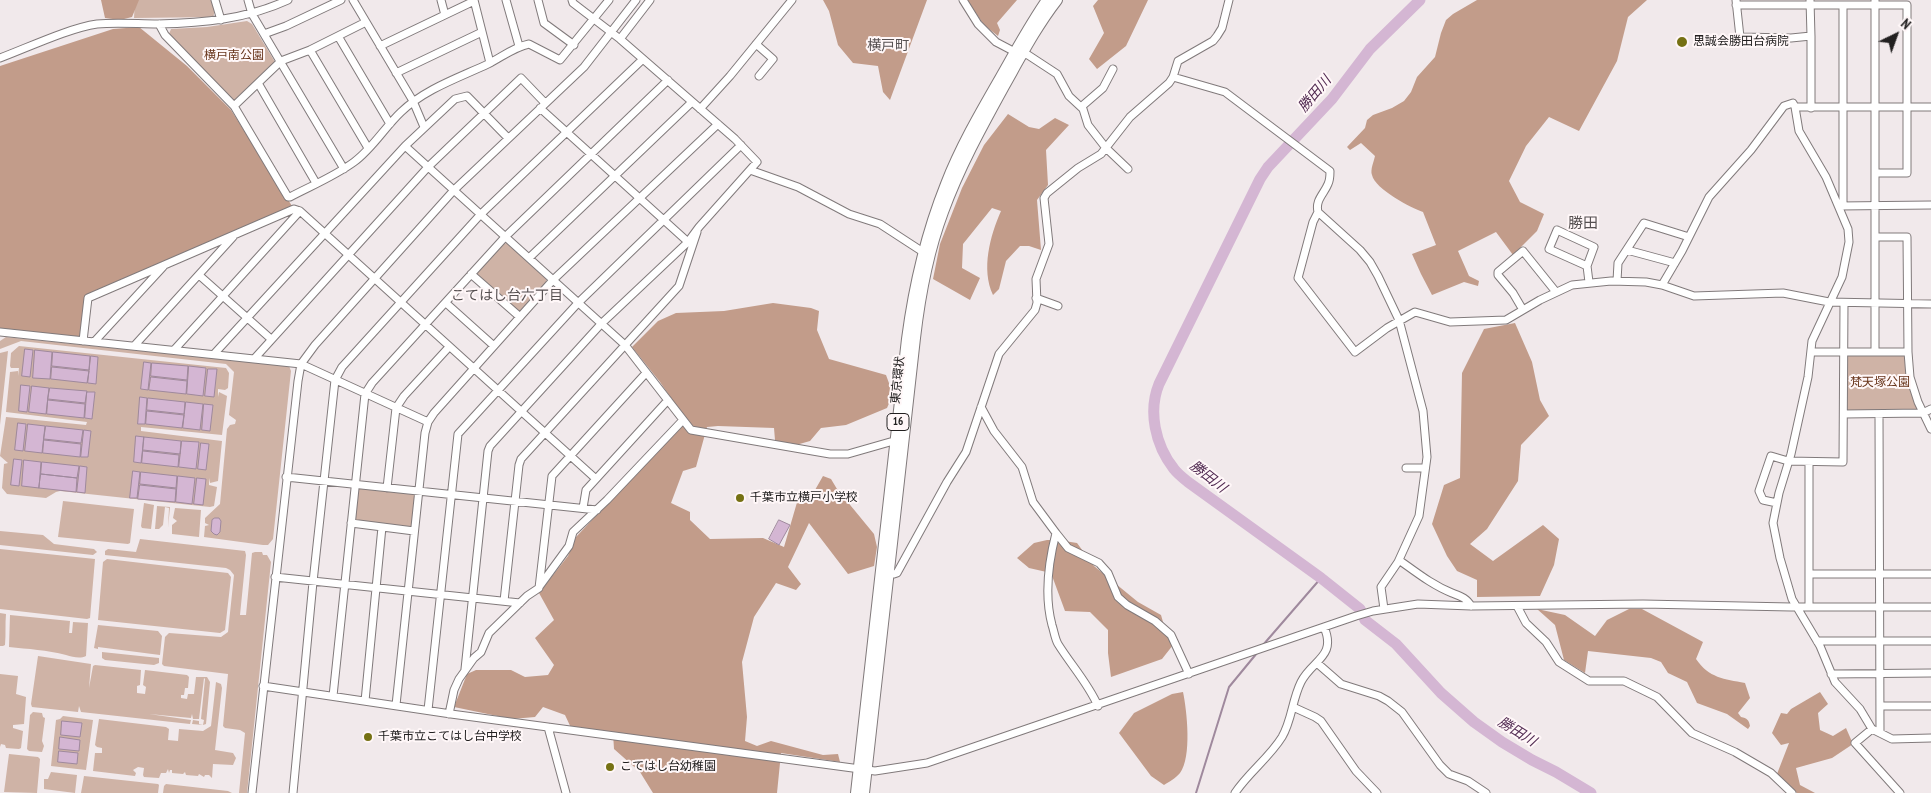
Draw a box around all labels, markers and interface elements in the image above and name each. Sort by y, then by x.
north arrow [1871,10,1921,60]
text: N [1897,15,1915,33]
marker: 思誠会勝田台病院 [1675,35,1689,49]
place label: 思誠会勝田台病院 [1693,35,1789,49]
district label: 横戸町 [867,38,909,54]
park label: 横戸南公園 [204,49,264,63]
water label: 勝田川 [1295,73,1335,115]
district label: 勝田 [1568,215,1598,233]
district label: こてはし台六丁目 [451,288,563,304]
street label: 東京環状 [888,355,908,405]
park label: 梵天塚公園 [1850,376,1910,390]
road number: 16 [887,414,909,431]
water label: 勝田川 [1186,457,1230,497]
place label: 千葉市立横戸小学校 [750,491,858,505]
marker: 千葉市立横戸小学校 [734,492,746,504]
water label: 勝田川 [1495,714,1539,750]
place label: 千葉市立こてはし台中学校 [378,730,522,744]
marker: 千葉市立こてはし台中学校 [362,731,374,743]
place label: こてはし台幼稚園 [620,760,716,774]
marker: こてはし台幼稚園 [604,761,616,773]

